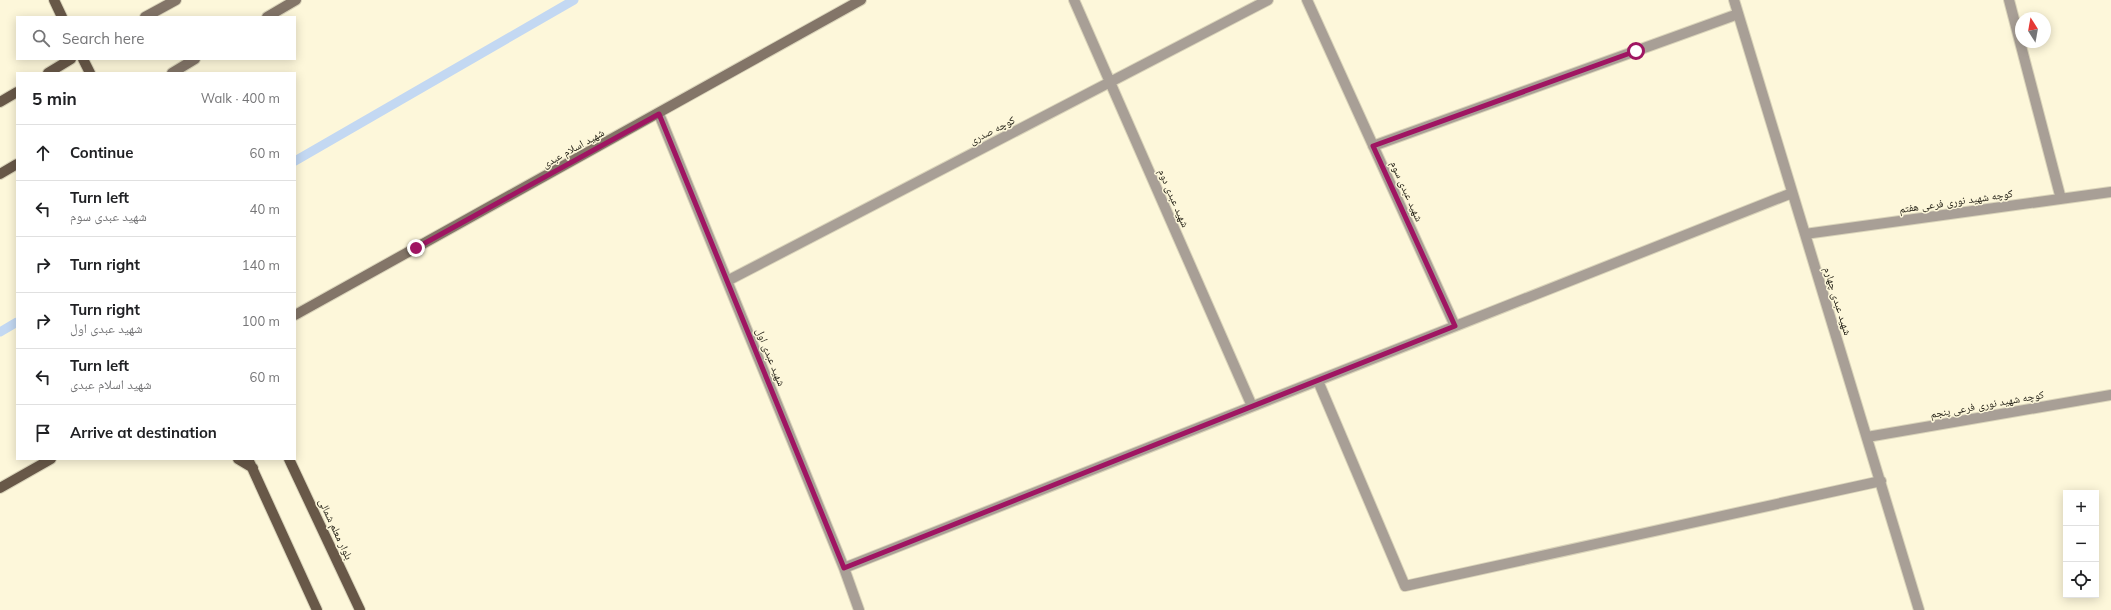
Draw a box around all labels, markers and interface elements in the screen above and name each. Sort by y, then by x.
north arrow [2015,12,2051,48]
search box [16,16,296,60]
icon: search [30,27,52,49]
text: Search here [62,29,144,48]
route start [1627,42,1645,60]
text: 5 min [32,88,77,109]
text: Walk · 400 m [201,90,280,106]
street label: کوچه صدری [967,112,1018,147]
street label: شهید اسلام عبدی [539,125,607,171]
icon: ahead [32,142,54,164]
text: Continue [70,143,133,162]
text: 60 m [250,145,280,161]
street label: شهید عبدی سوم [1387,159,1427,223]
street label: شهید عبدی دوم [1155,167,1193,229]
street label: کوچه شهید نوری فرعی هفتم [1898,186,2014,217]
text: Turn left [70,188,129,207]
icon: left [32,198,54,220]
text: 40 m [250,201,280,217]
text: شهید عبدی سوم [70,208,147,224]
route end [407,239,425,257]
icon: right [32,254,54,276]
text: Turn right [70,255,140,274]
text: 140 m [242,257,280,273]
street label: شهید عبدی چهارم [1821,265,1855,337]
text: Turn right [70,300,140,319]
icon: right [32,310,54,332]
text: 100 m [242,313,280,329]
text: شهید عبدی اول [70,320,143,336]
street label: شهید عبدی اول [753,326,789,388]
text: Turn left [70,356,129,375]
icon: left [32,366,54,388]
text: 60 m [250,369,280,385]
text: شهید اسلام عبدی [70,376,152,392]
street label: کوچه شهید نوری فرعی پنجم [1929,387,2046,422]
icon: arrive [32,422,54,444]
text: Arrive at destination [70,423,217,442]
map controls [2063,490,2099,598]
button: + [2063,490,2099,526]
street label: بلوار معلم شمالی [315,496,356,562]
button: − [2063,526,2099,562]
button: locate [2063,562,2099,598]

